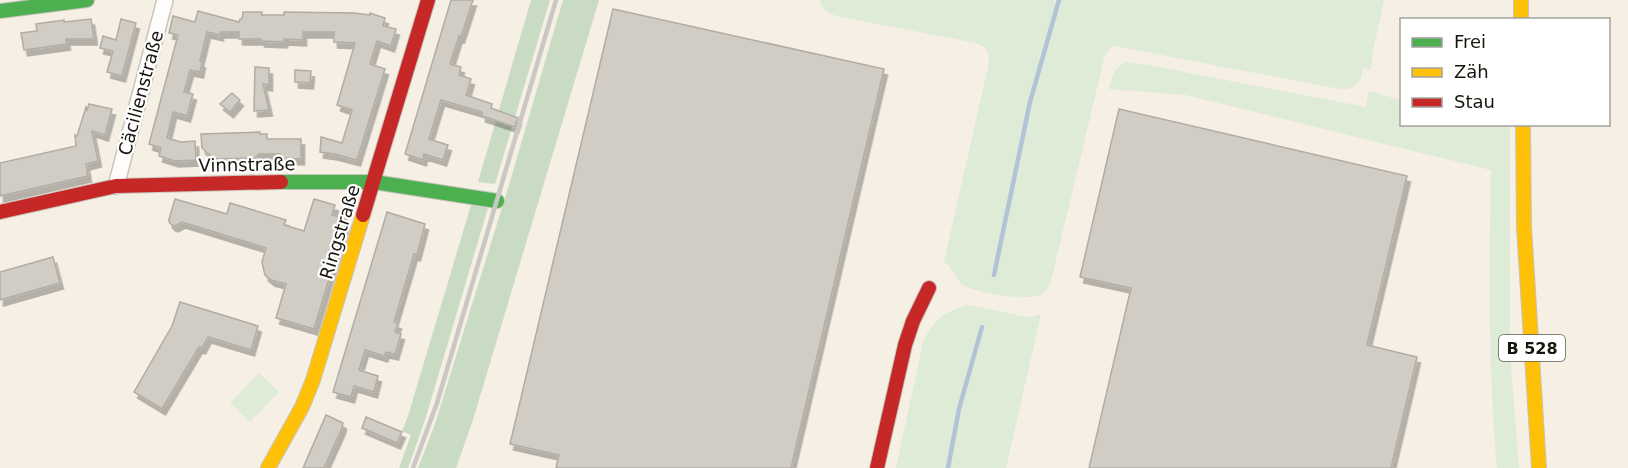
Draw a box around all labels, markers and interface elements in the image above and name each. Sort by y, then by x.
legend [1400,18,1610,126]
street label: Cäcilienstraße [114,28,167,158]
text: Frei [1454,31,1486,52]
text: Zäh [1454,61,1489,82]
text: Stau [1454,91,1495,112]
street label: Vinnstraße [198,153,296,176]
street label: Ringstraße [315,182,364,282]
road number: B 528 [1499,335,1565,361]

